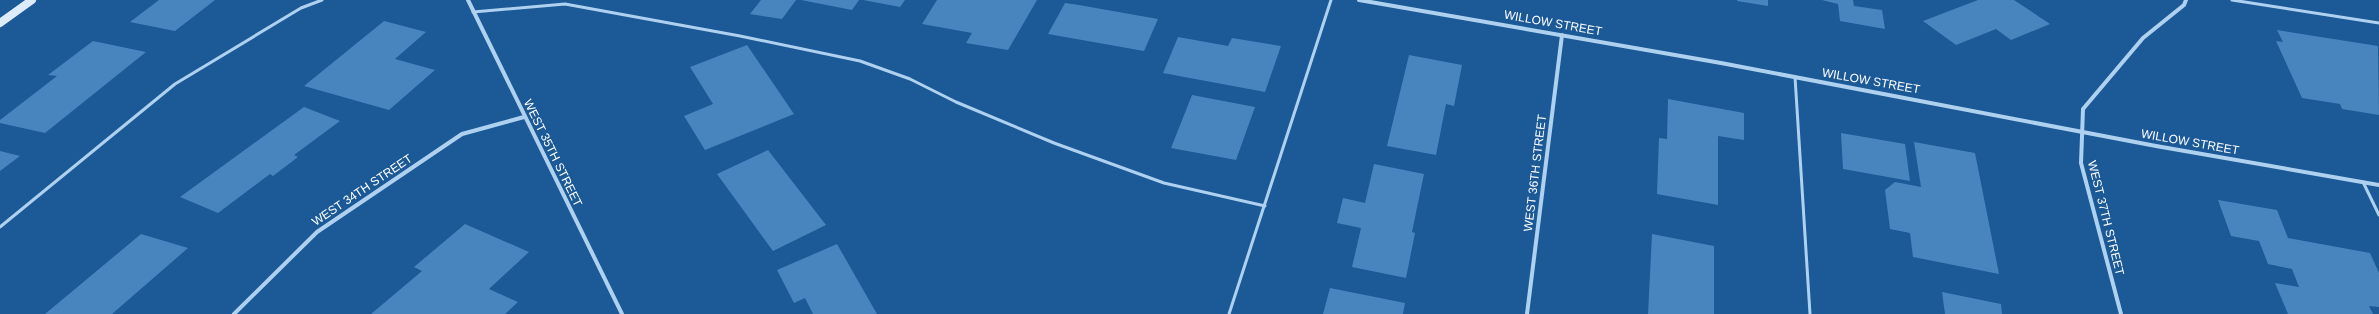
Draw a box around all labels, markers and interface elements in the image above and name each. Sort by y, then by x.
street label: WILLOW STREET [1503,7,1604,39]
street label: WILLOW STREET [1821,65,1922,97]
street label: WEST 35TH STREET [521,97,585,210]
street label: WEST 36TH STREET [1521,113,1549,232]
street label: WILLOW STREET [2140,126,2241,158]
street label: WEST 34TH STREET [309,151,415,229]
street label: WEST 37TH STREET [2085,159,2127,277]

